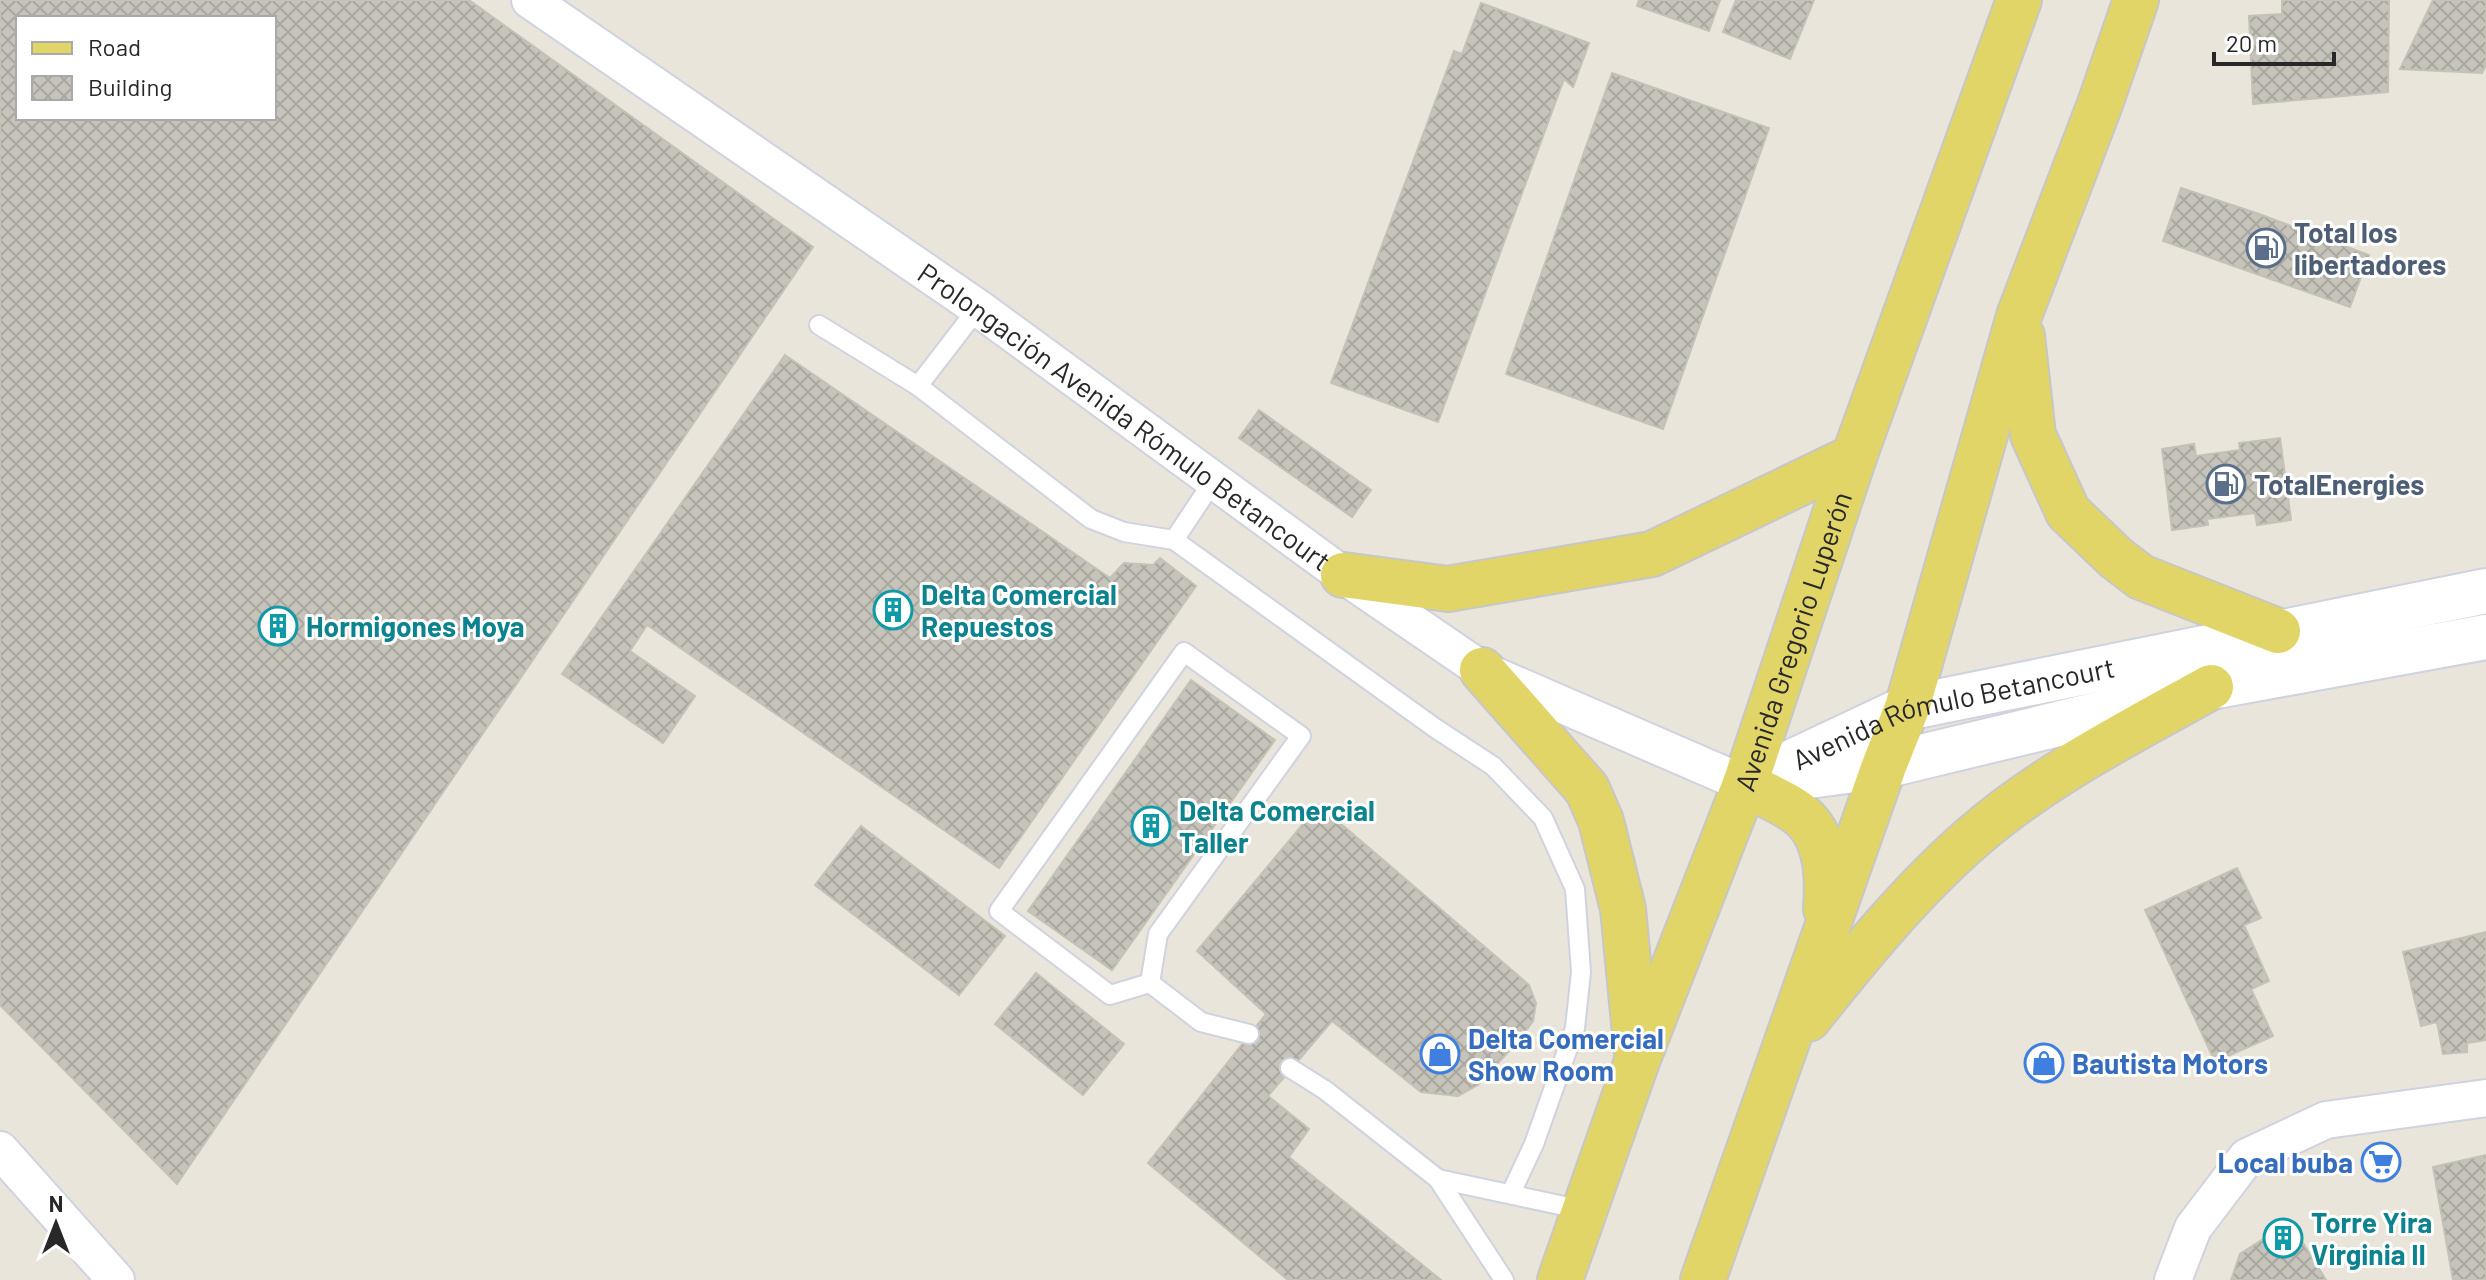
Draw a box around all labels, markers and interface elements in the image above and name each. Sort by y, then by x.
legend [16,16,276,120]
scale bar [2214,16,2334,66]
text: 20 m [2226,28,2277,57]
text: Road [88,32,141,61]
text: Building [88,72,172,101]
place label: Total los libertadores [2294,215,2446,281]
fuel station icon: Total los libertadores [2245,227,2287,269]
street label: Prolongación Avenida Rómulo Betancourt [912,255,1338,577]
fuel station icon: TotalEnergies [2205,463,2247,505]
place label: TotalEnergies [2254,467,2424,501]
street label: Avenida Gregorio Luperón [1727,487,1858,795]
place label: Delta Comercial Repuestos [921,577,1117,643]
building icon: Delta Comercial Repuestos [872,589,914,631]
building icon: Hormigones Moya [257,605,299,647]
place label: Hormigones Moya [306,609,525,643]
street label: Avenida Rómulo Betancourt [1787,650,2117,777]
place label: Delta Comercial Taller [1179,793,1375,859]
building icon: Delta Comercial Taller [1130,805,1172,847]
place label: Delta Comercial Show Room [1468,1021,1664,1087]
shop icon: Delta Comercial Show Room [1419,1033,1461,1075]
shop icon: Bautista Motors [2023,1042,2065,1084]
place label: Bautista Motors [2072,1046,2268,1080]
supermarket icon: Local buba [2360,1141,2402,1183]
place label: Local buba [2217,1145,2353,1179]
north arrow [16,1184,96,1264]
text: N [49,1190,63,1216]
place label: Torre Yira Virginia II [2311,1205,2432,1271]
building icon: Torre Yira Virginia II [2262,1217,2304,1259]

